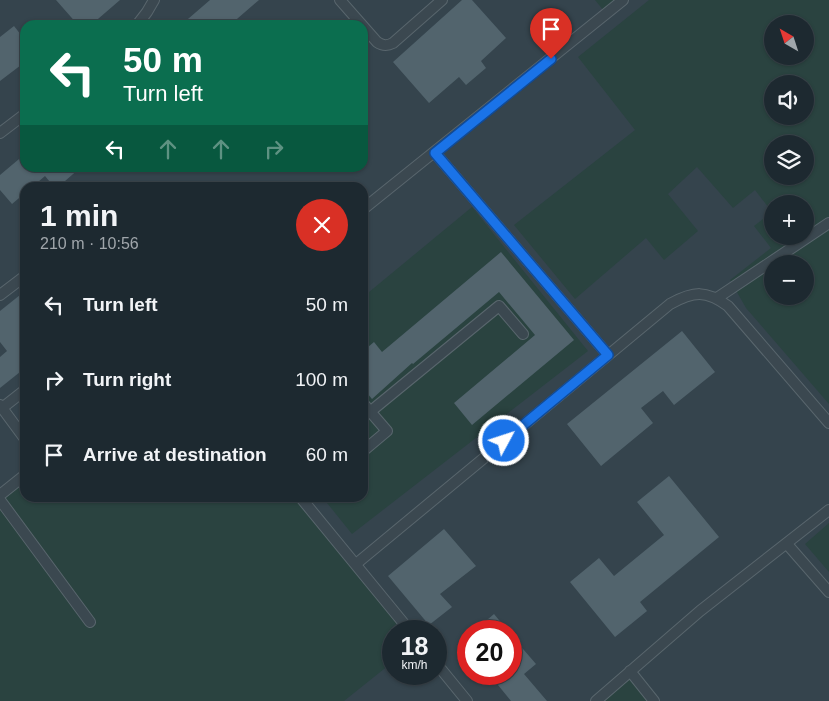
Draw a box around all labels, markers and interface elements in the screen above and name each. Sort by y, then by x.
pin [530,8,572,59]
icon: arrive [537,15,565,43]
north arrow [764,15,814,65]
map controls [764,15,814,305]
icon: left [40,40,105,105]
text: 50 m [123,40,203,79]
button: sound [764,75,814,125]
text: Turn left [123,81,203,106]
icon: left [101,135,129,163]
icon: ahead [154,135,182,163]
icon: ahead [207,135,235,163]
icon: right [260,135,288,163]
button: layers [764,135,814,185]
button: + [764,195,814,245]
text: 1 min [40,199,118,232]
button: close [296,199,348,251]
text: 210 m · 10:56 [40,235,139,252]
button: − [764,255,814,305]
icon: left [40,291,68,319]
text: Turn left [83,294,158,315]
text: 50 m [306,294,348,315]
icon: right [40,366,68,394]
text: Turn right [83,369,171,390]
text: 100 m [295,369,348,390]
position arrow [477,414,529,466]
icon: arrive [40,441,68,469]
text: Arrive at destination [83,444,267,465]
text: 60 m [306,444,348,465]
speed limit sign: 20 [457,620,522,685]
text: 18 [401,632,428,660]
text: km/h [401,658,428,672]

